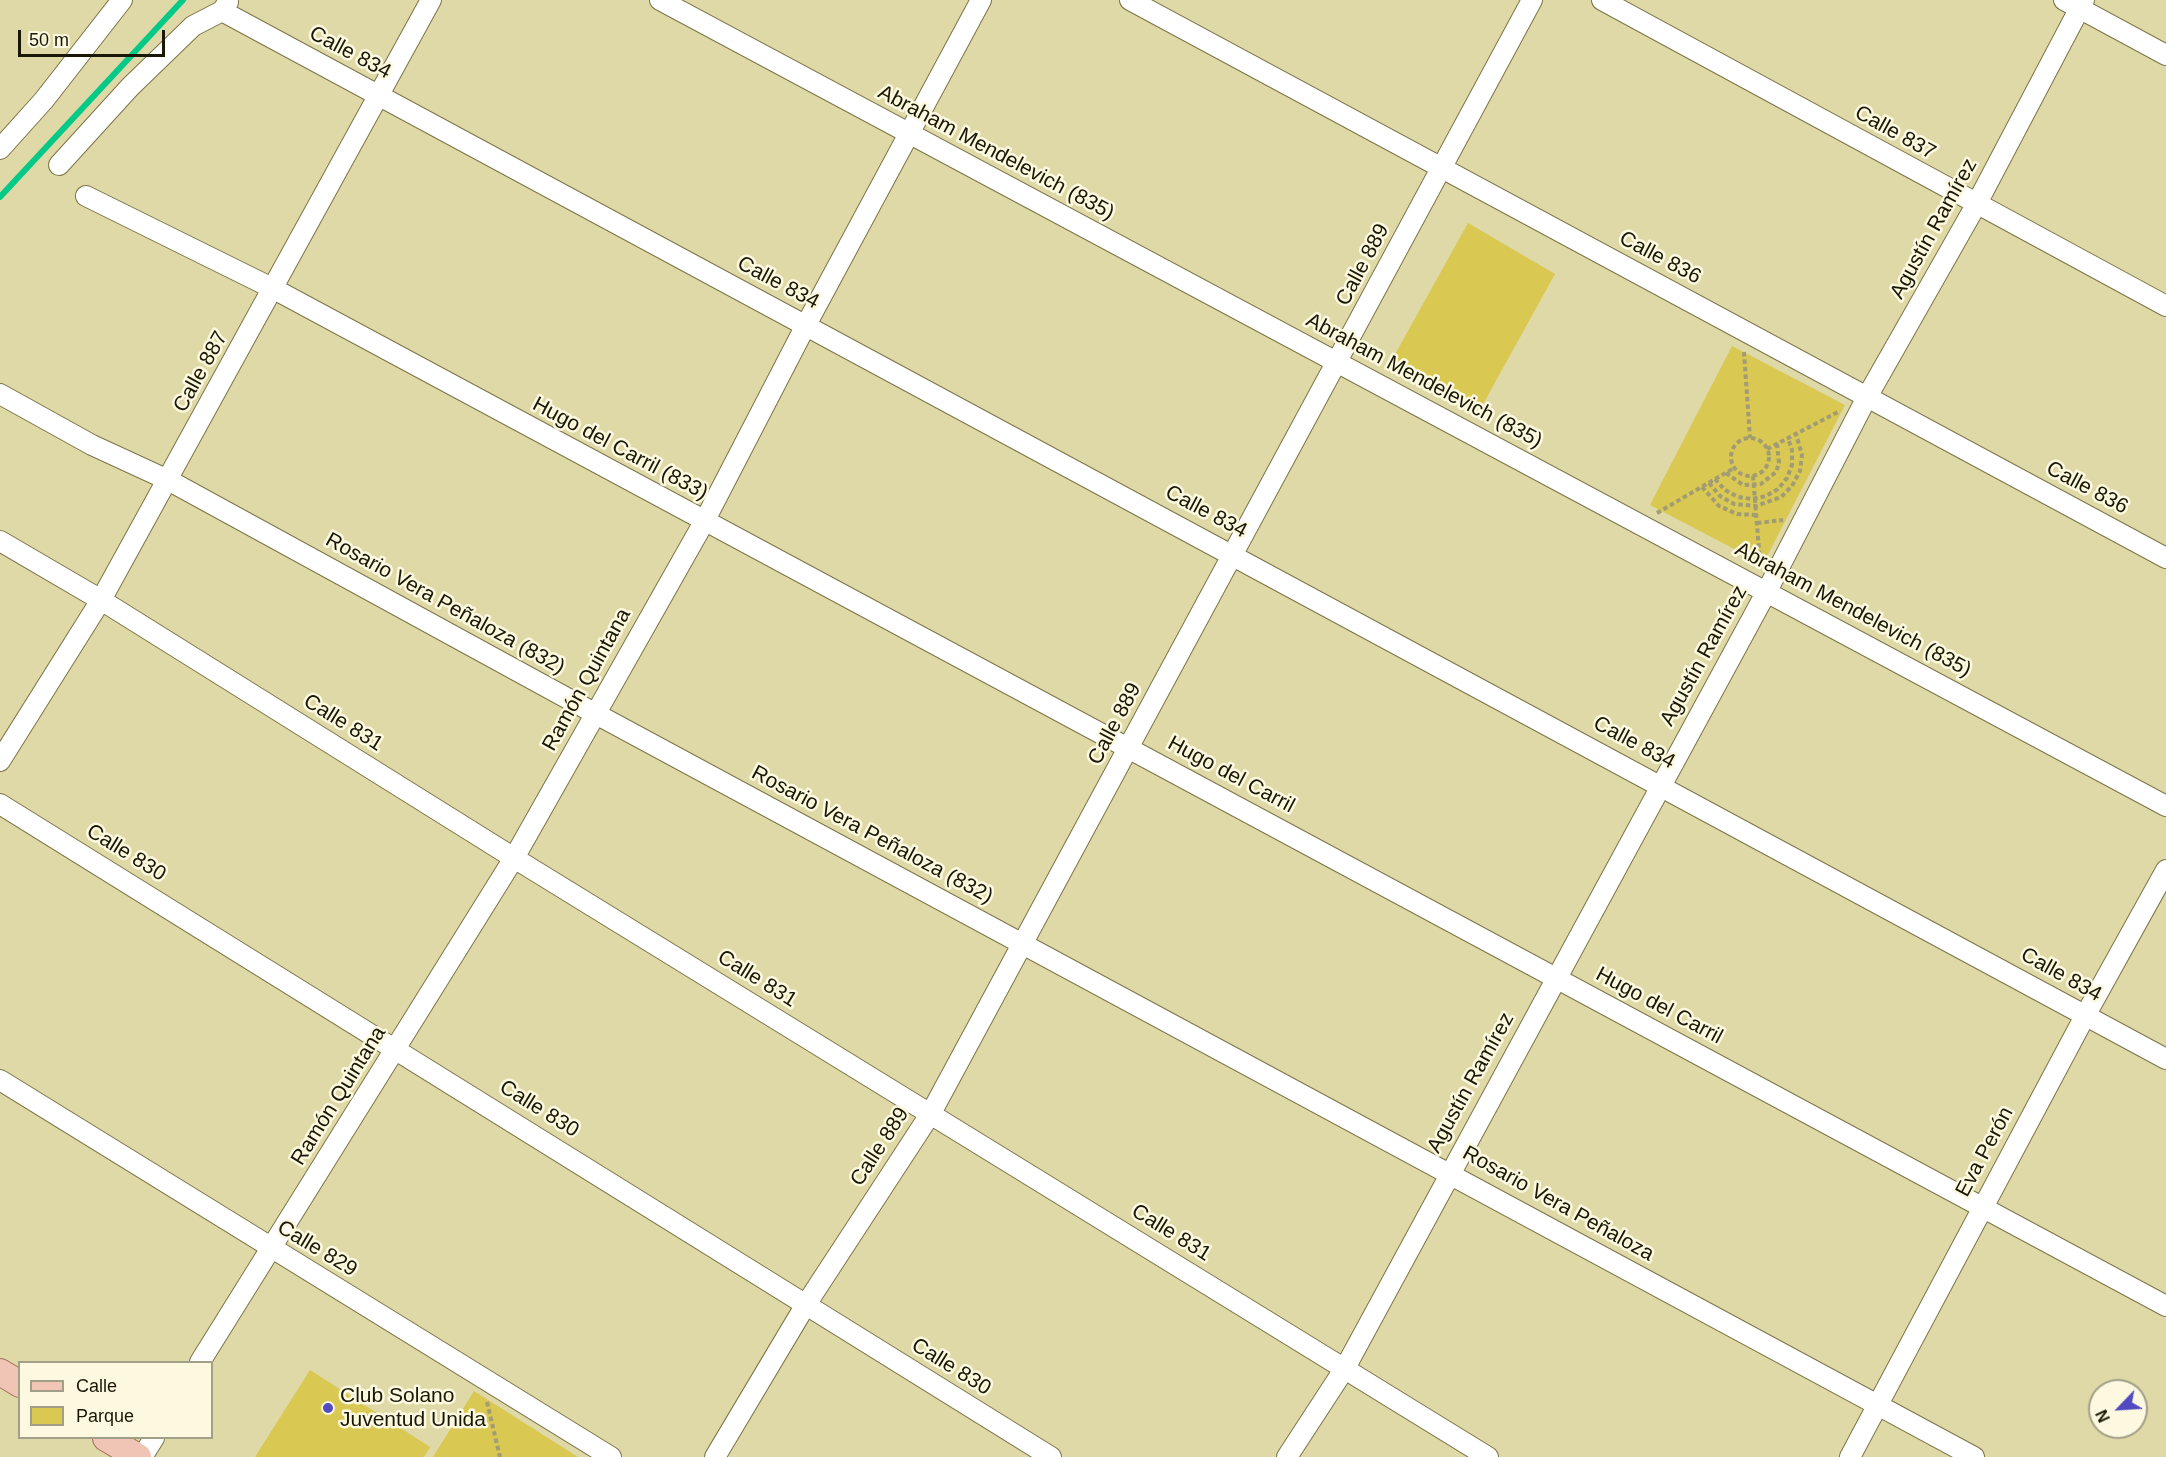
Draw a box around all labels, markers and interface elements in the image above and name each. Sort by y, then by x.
scale bar [21,18,168,56]
street label: Calle 834 [305,21,395,85]
text: 50 m [29,30,69,50]
street label: Abraham Mendelevich (835) [874,80,1118,226]
street label: Calle 837 [1850,100,1940,166]
street label: Agustín Ramírez [1885,154,1983,304]
street label: Calle 889 [1331,220,1395,310]
street label: Calle 836 [1615,226,1705,290]
street label: Calle 834 [733,251,823,315]
street label: Abraham Mendelevich (835) [1302,308,1546,454]
street label: Calle 887 [168,327,234,417]
street label: Hugo del Carril (833) [528,392,712,506]
street label: Calle 836 [2042,456,2132,520]
street label: Calle 834 [1161,480,1251,544]
street label: Rosario Vera Peñaloza (832) [321,528,569,680]
street label: Abraham Mendelevich (835) [1731,537,1975,683]
street label: Agustín Ramírez [1655,581,1753,731]
street label: Ramón Quintana [537,604,637,756]
street label: Calle 889 [1083,679,1147,769]
street label: Calle 831 [299,689,387,757]
street label: Calle 834 [1589,711,1679,775]
street label: Hugo del Carril [1163,731,1299,819]
street label: Rosario Vera Peñaloza (832) [747,761,997,909]
street label: Calle 830 [82,819,170,887]
street label: Calle 834 [2016,942,2106,1008]
street label: Calle 831 [713,945,801,1013]
street label: Hugo del Carril [1591,962,1727,1050]
street label: Agustín Ramírez [1422,1008,1520,1158]
street label: Ramón Quintana [286,1022,392,1170]
street label: Calle 830 [495,1075,583,1143]
street label: Calle 889 [845,1103,915,1191]
street label: Eva Perón [1951,1103,2019,1201]
street label: Rosario Vera Peñaloza [1458,1141,1658,1267]
street label: Calle 831 [1127,1199,1215,1267]
street label: Calle 829 [272,1215,362,1283]
street label: Calle 830 [907,1333,995,1401]
legend [18,1361,213,1439]
text: Calle [76,1376,117,1396]
north arrow [2088,1379,2148,1439]
place label: Club Solano Juventud Unida [340,1383,486,1433]
marker: Club Solano Juventud Unida [321,1401,335,1415]
text: Parque [76,1406,134,1426]
text: N [2093,1407,2113,1425]

